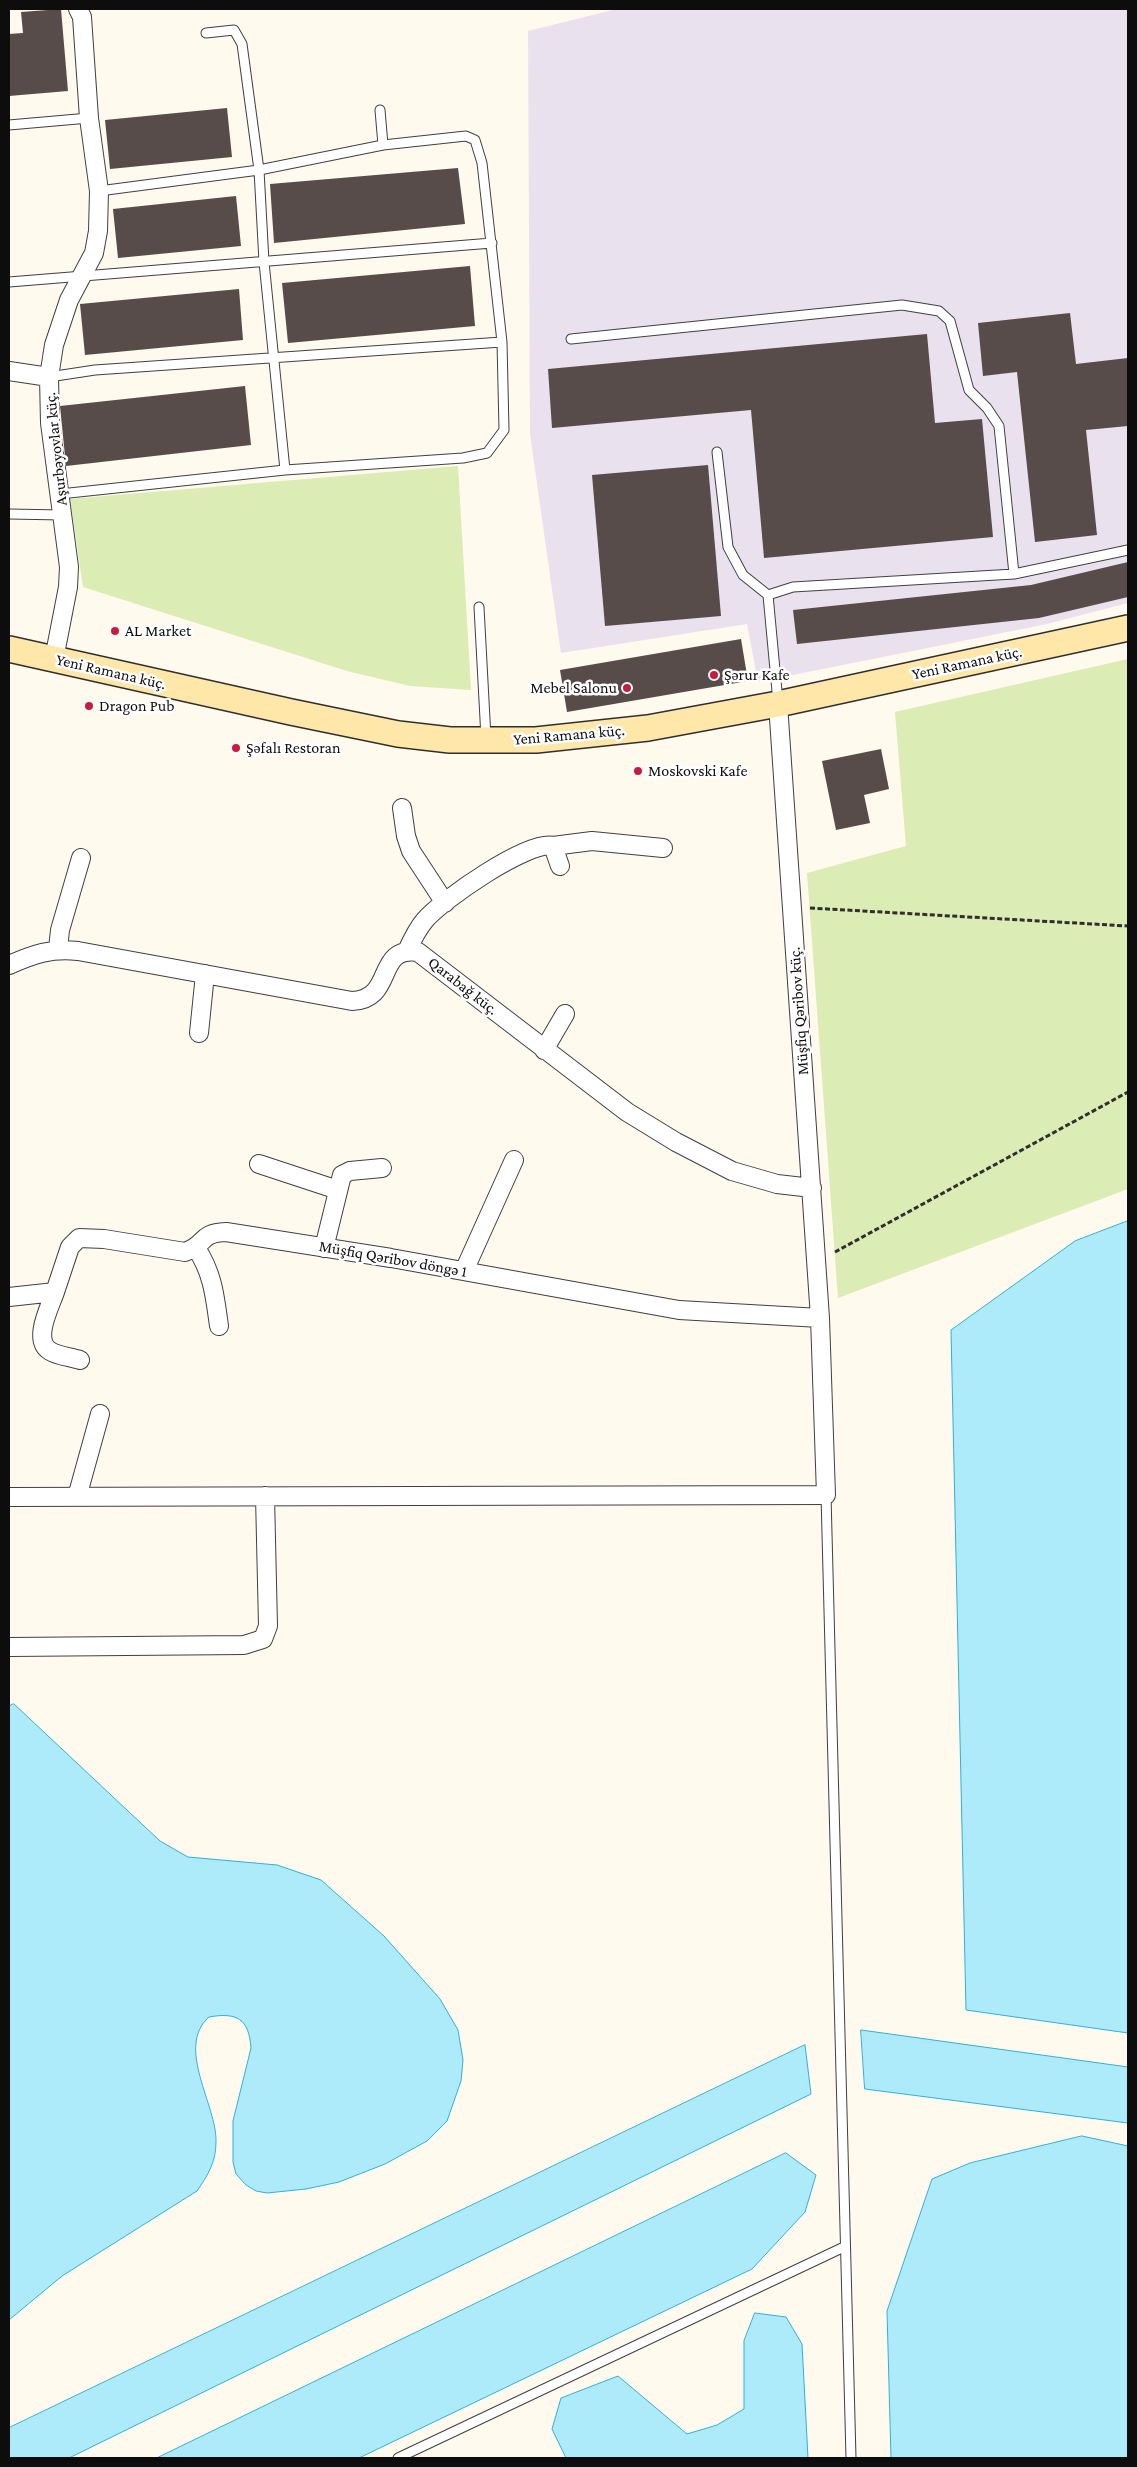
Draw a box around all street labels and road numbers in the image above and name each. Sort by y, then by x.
street label: Aşurbəyovlar küç. [40,391,72,507]
street label: Yeni Ramana küç. [910,642,1024,684]
street label: Yeni Ramana küç. [54,650,168,694]
street label: Yeni Ramana küç. [512,721,626,749]
street label: Müşfiq Qəribov küç. [785,946,813,1076]
street label: Qarabağ küç. [424,953,502,1019]
street label: Müşfiq Qəribov döngə 1 [317,1237,469,1281]

